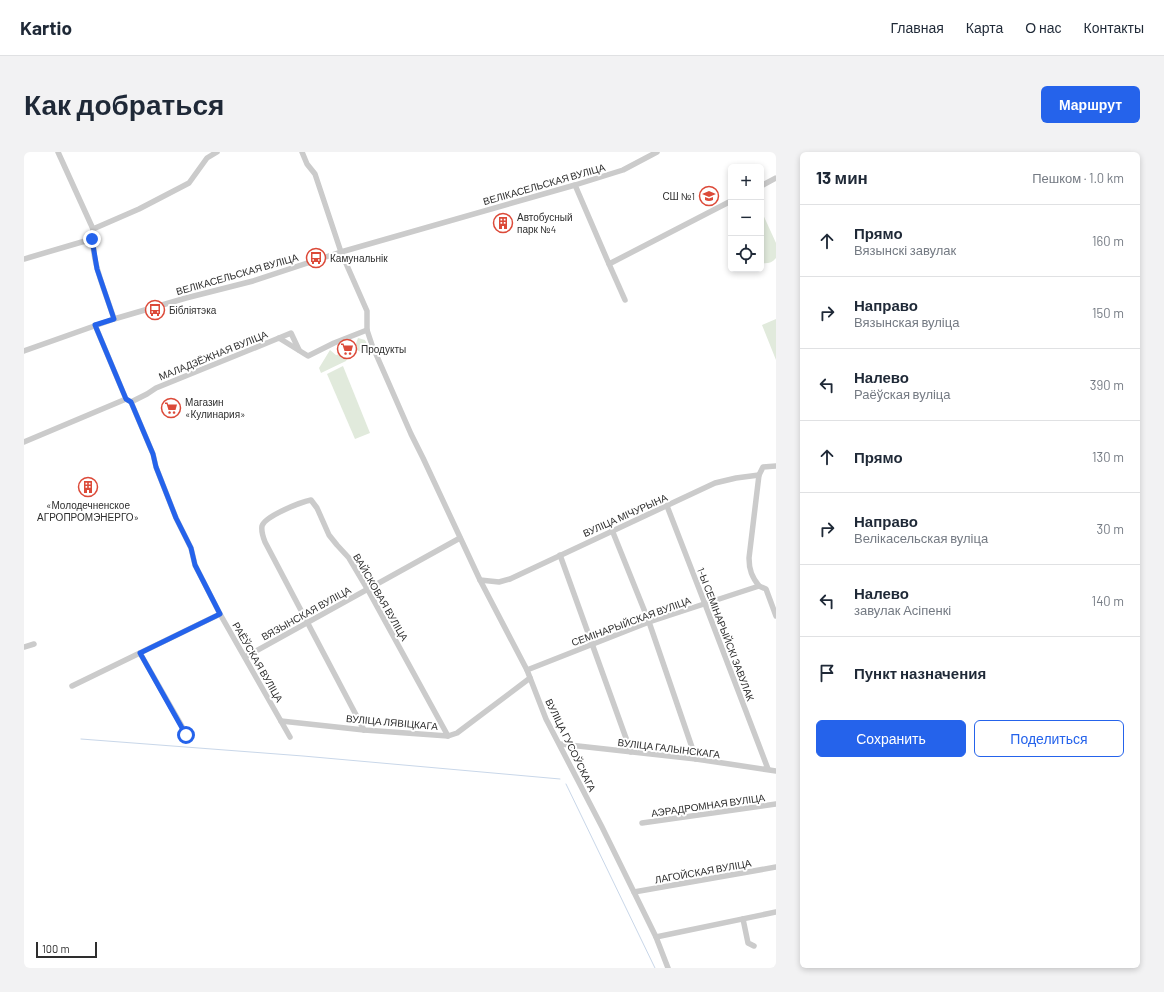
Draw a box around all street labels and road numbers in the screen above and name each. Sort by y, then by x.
street label: ВЕЛІКАСЕЛЬСКАЯ ВУЛІЦА [482,161,607,207]
street label: ВЕЛІКАСЕЛЬСКАЯ ВУЛІЦА [175,251,300,297]
street label: МАЛАДЗЁЖНАЯ ВУЛІЦА [157,328,270,382]
street label: ВУЛІЦА МІЧУРЫНА [581,491,669,539]
street label: ВАЙСКОВАЯ ВУЛІЦА [351,551,411,643]
street label: 1-Ы СЕМІНАРЫЙСКІ ЗАВУЛАК [695,566,757,703]
street label: ВЯЗЫНСКАЯ ВУЛІЦА [259,583,353,643]
street label: СЕМІНАРЫЙСКАЯ ВУЛІЦА [570,594,693,648]
street label: РАЁЎСКАЯ ВУЛІЦА [230,620,286,704]
street label: ВУЛІЦА ГУСОЎСКАГА [543,697,599,794]
street label: ВУЛІЦА ЛЯВІЦКАГА [345,712,439,732]
street label: ВУЛІЦА ГАЛЫНСКАГА [617,736,721,760]
street label: АЭРАДРОМНАЯ ВУЛІЦА [650,791,766,819]
street label: ЛАГОЙСКАЯ ВУЛІЦА [654,857,752,885]

